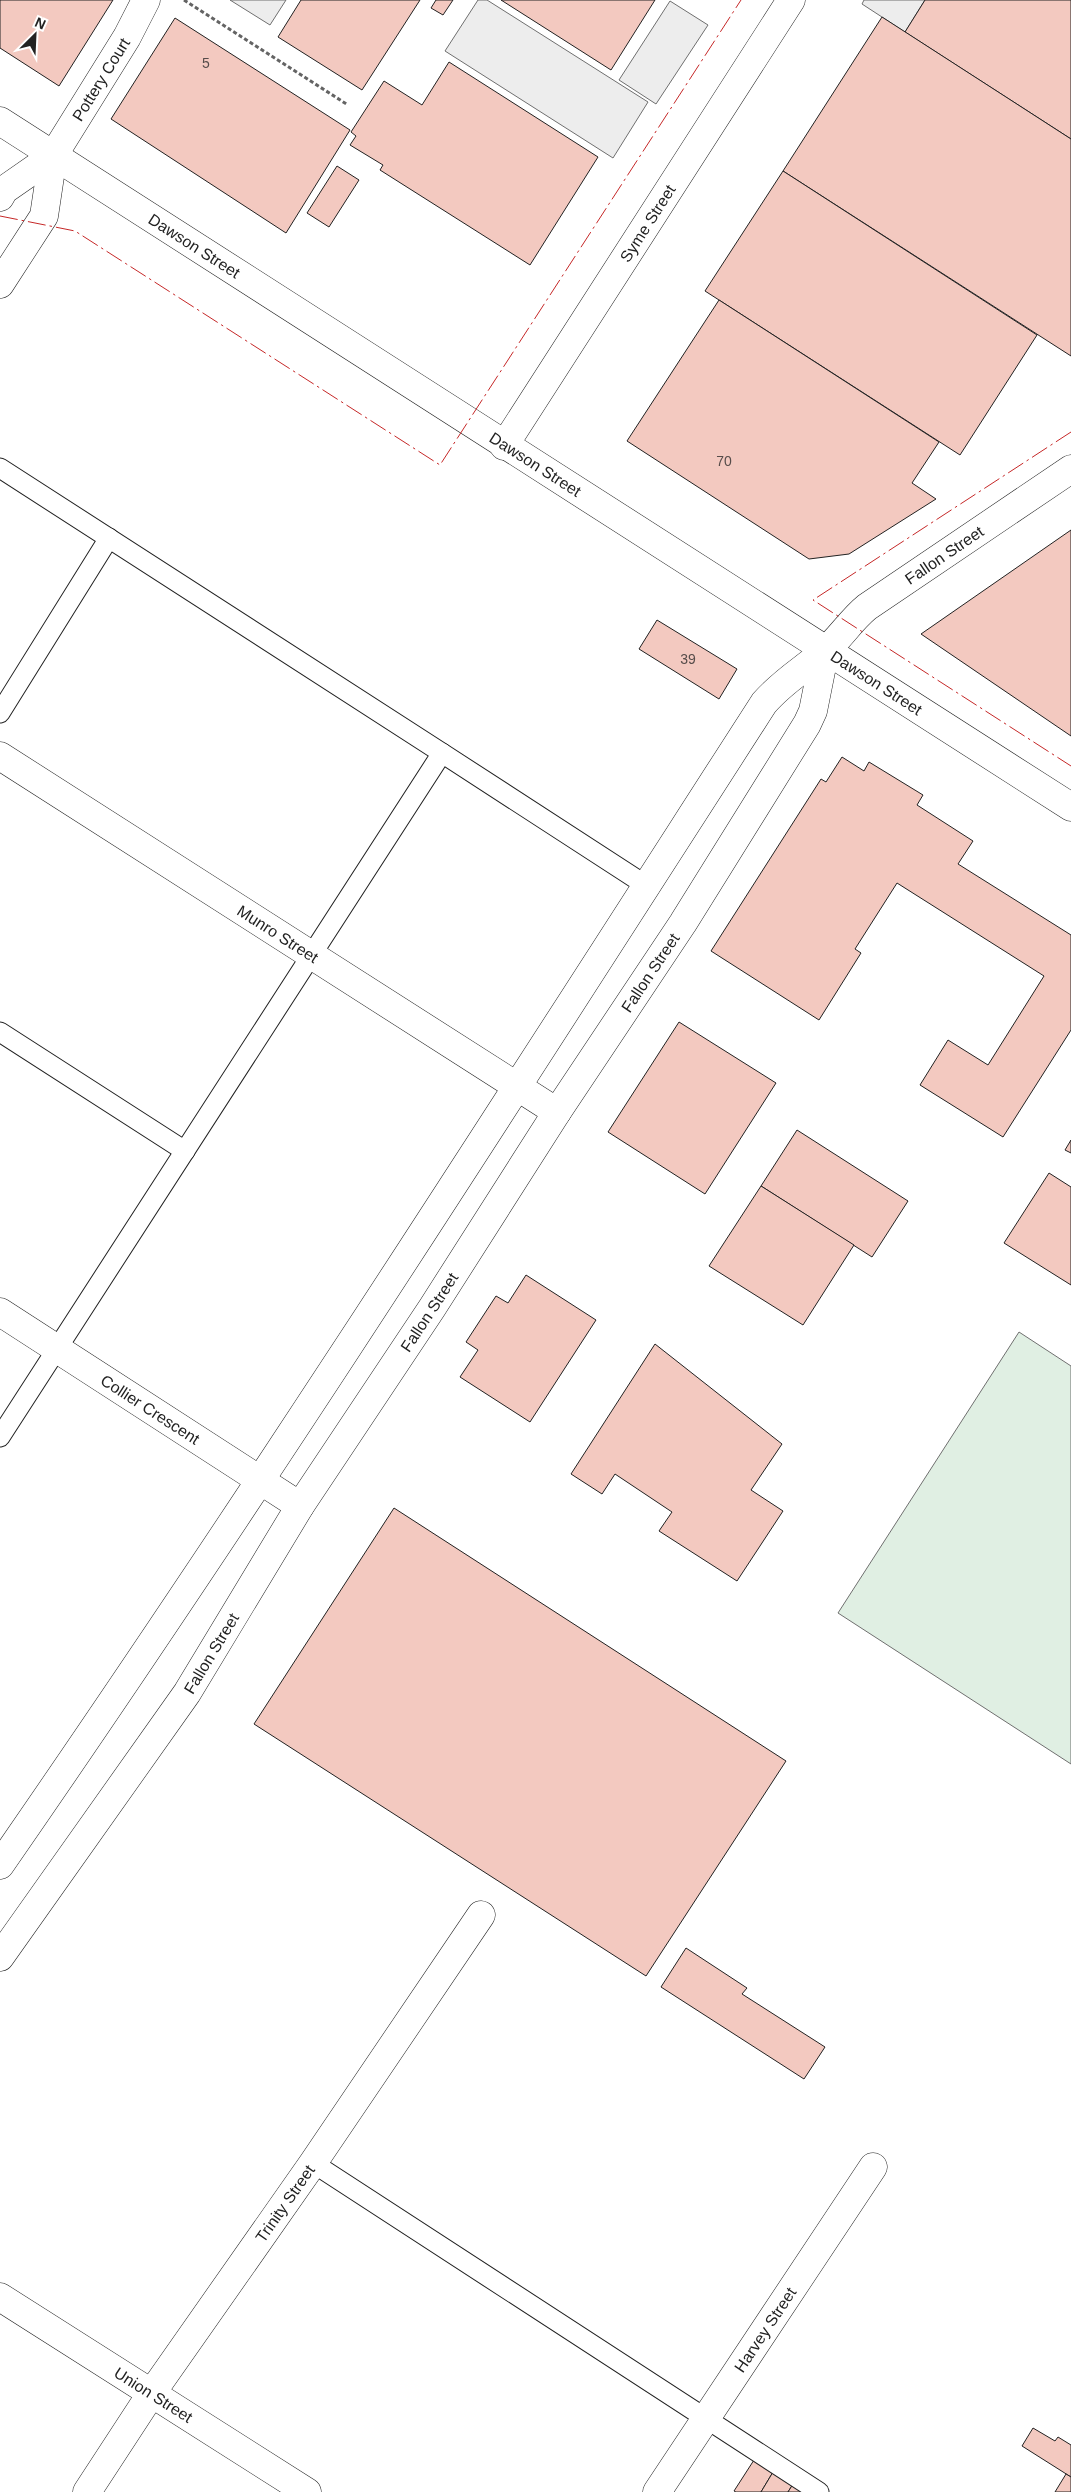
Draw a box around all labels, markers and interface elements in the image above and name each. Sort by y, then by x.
north arrow [10,10,60,60]
text: N [32,14,48,32]
street label: Pottery Court [69,34,133,124]
house number: 5 [202,55,210,71]
street label: Syme Street [616,181,679,265]
street label: Dawson Street [146,210,244,281]
street label: Dawson Street [487,429,585,500]
house number: 70 [716,453,732,469]
street label: Fallon Street [902,522,987,587]
street label: Dawson Street [828,647,926,718]
house number: 39 [680,651,696,667]
street label: Munro Street [234,902,322,966]
street label: Fallon Street [618,930,683,1015]
street label: Fallon Street [397,1269,461,1355]
street label: Collier Crescent [98,1371,203,1448]
street label: Fallon Street [180,1609,242,1696]
street label: Trinity Street [252,2161,318,2245]
street label: Harvey Street [731,2284,799,2375]
street label: Union Street [112,2364,196,2426]

